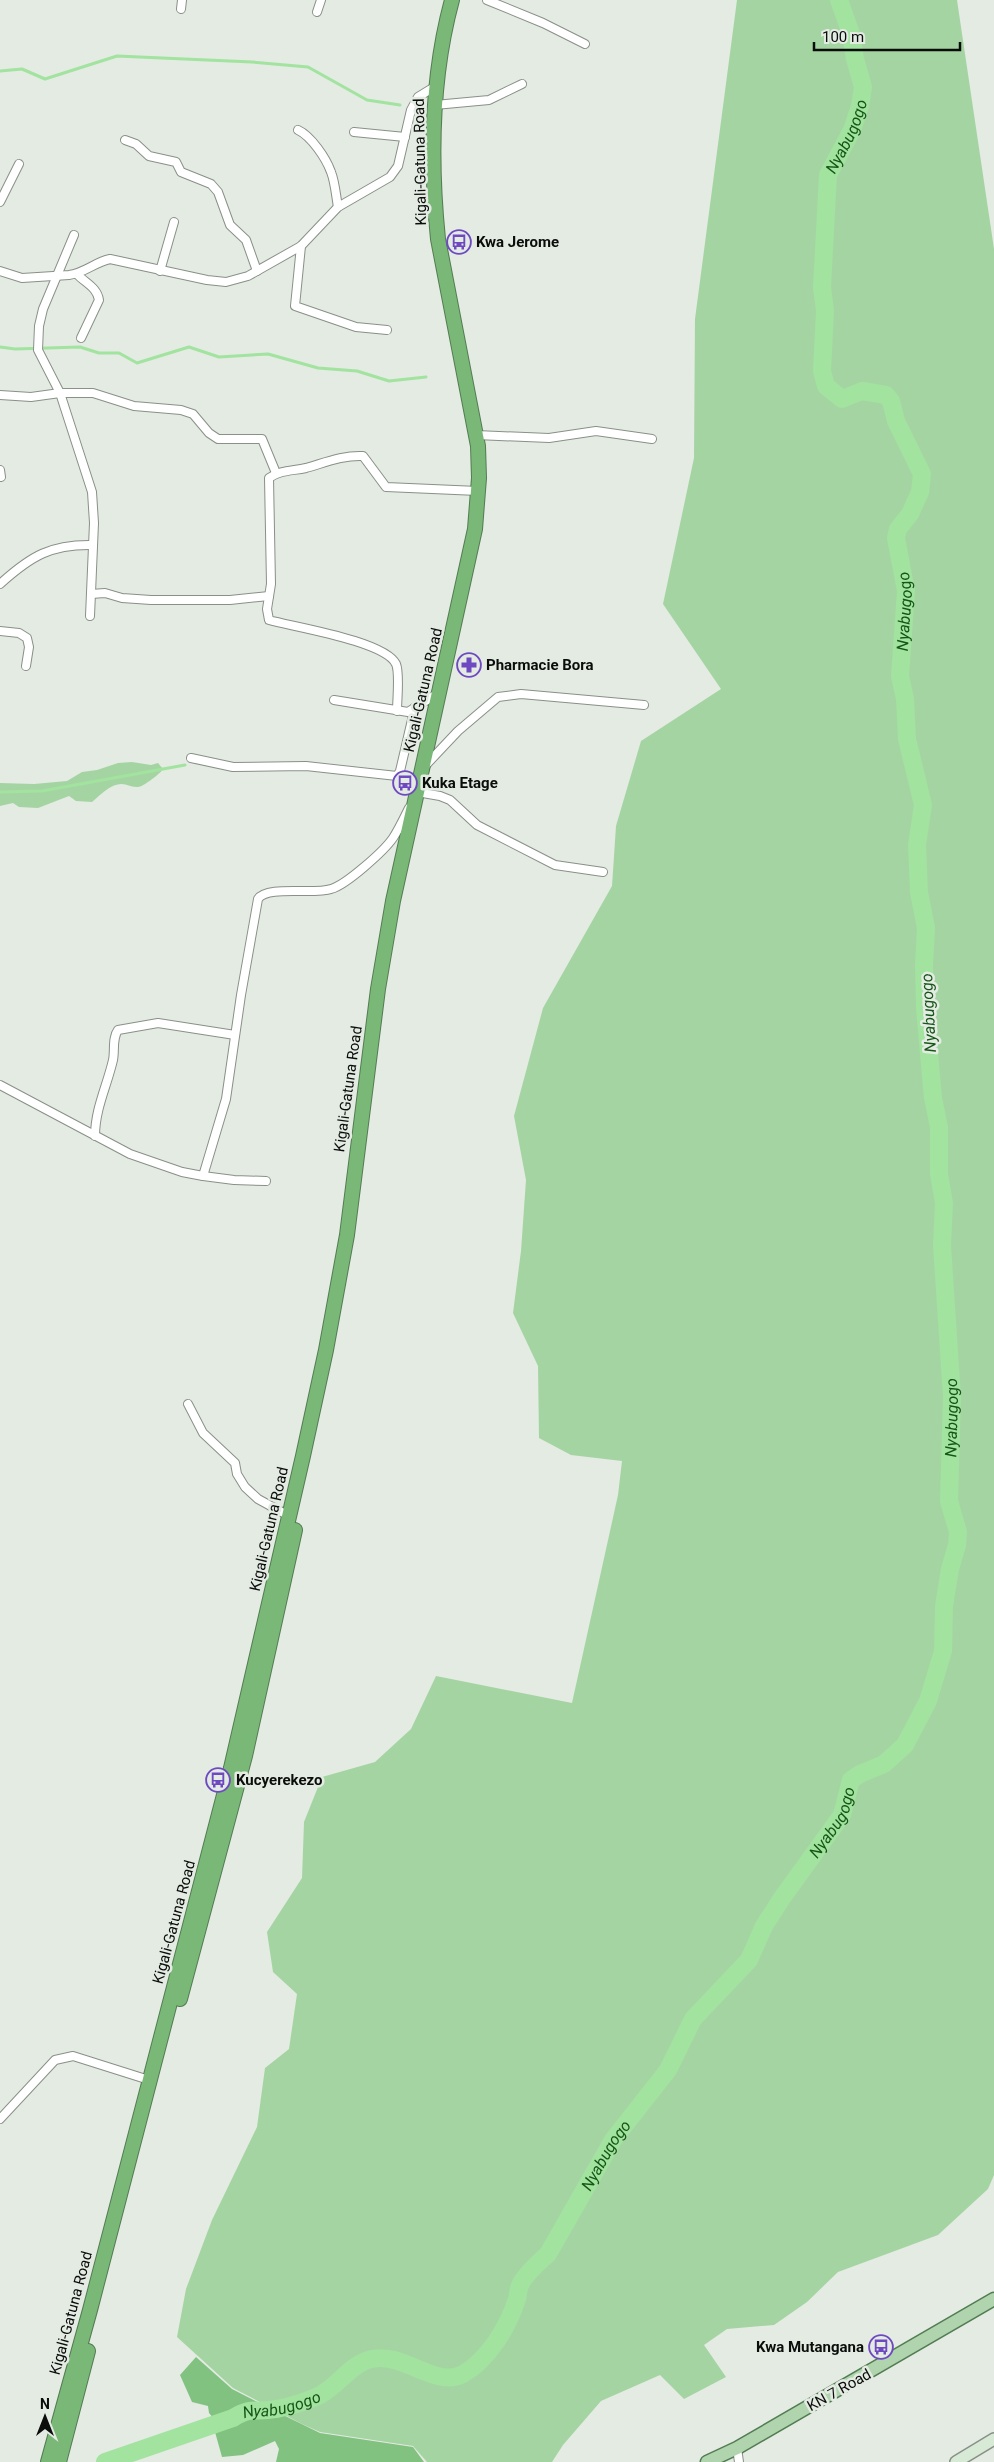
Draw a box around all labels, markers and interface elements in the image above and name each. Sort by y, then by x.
scale bar [814,20,960,52]
text: 100 m [822,28,864,46]
street label: Kigali-Gatuna Road [410,98,430,226]
water label: Nyabugogo [822,98,871,177]
bus stop icon: Kwa Jerome [446,229,472,255]
place label: Kwa Jerome [476,233,559,251]
water label: Nyabugogo [893,570,916,652]
street label: Kigali-Gatuna Road [400,626,446,754]
pharmacy icon: Pharmacie Bora [456,652,482,678]
place label: Pharmacie Bora [486,656,594,674]
bus stop icon: Kuka Etage [392,770,418,796]
place label: Kuka Etage [422,774,498,792]
water label: Nyabugogo [917,973,940,1053]
street label: Kigali-Gatuna Road [330,1025,366,1153]
water label: Nyabugogo [941,1377,962,1458]
street label: Kigali-Gatuna Road [246,1465,292,1593]
bus stop icon: Kucyerekezo [205,1767,231,1793]
place label: Kucyerekezo [236,1771,323,1789]
water label: Nyabugogo [805,1785,859,1862]
street label: Kigali-Gatuna Road [149,1858,199,1986]
water label: Nyabugogo [577,2116,635,2194]
street label: Kigali-Gatuna Road [46,2249,96,2377]
bus stop icon: Kwa Mutangana [868,2334,894,2360]
place label: Kwa Mutangana [756,2338,864,2356]
street label: KN 7 Road [804,2365,874,2415]
water label: Nyabugogo [241,2387,324,2422]
north arrow [20,2392,70,2442]
text: N [40,2396,50,2412]

